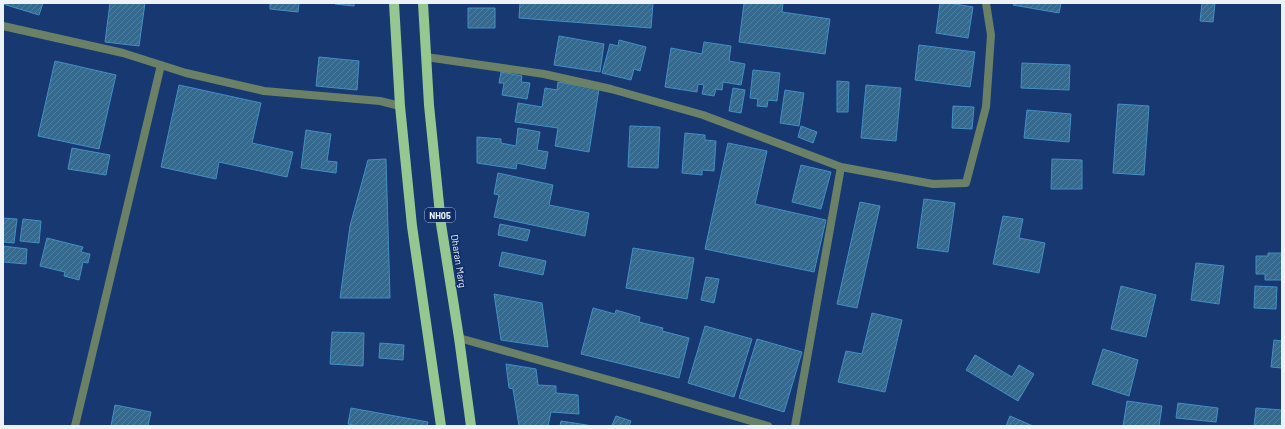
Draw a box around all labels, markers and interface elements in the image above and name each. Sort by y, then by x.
road number: NH05 [425,208,455,222]
street label: Dharan Marg [449,233,469,289]

